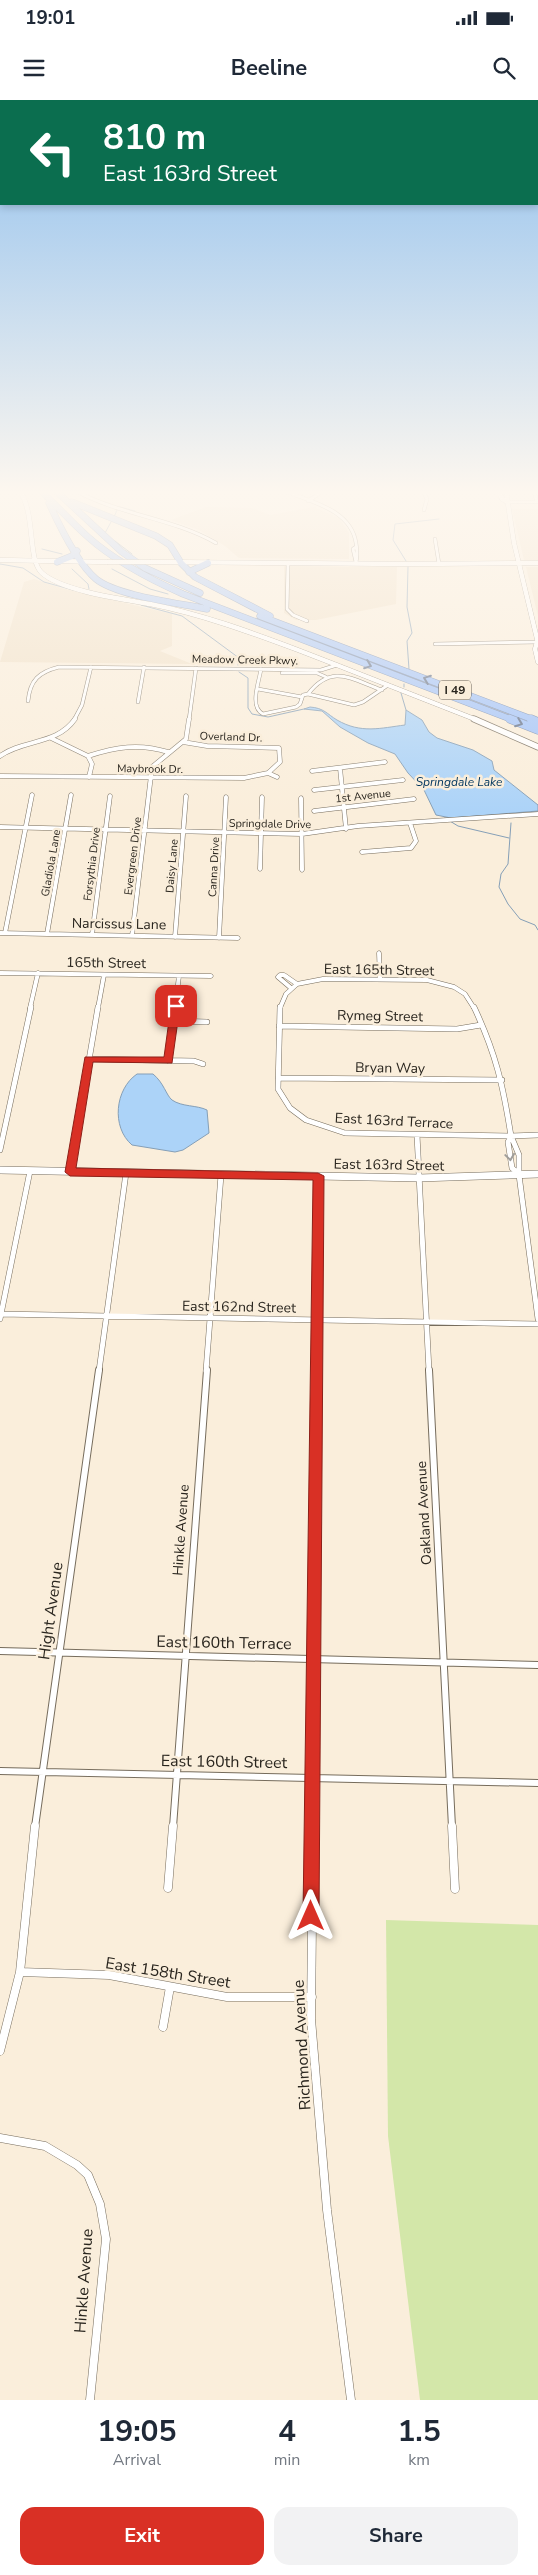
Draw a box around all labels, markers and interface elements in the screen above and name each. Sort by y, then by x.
text: 19:01 [25,5,75,31]
text: Beeline [231,53,307,83]
icon: menu [20,54,48,82]
icon: search [490,54,518,82]
text: 810 m [103,114,206,161]
icon: left [20,120,85,185]
text: East 163rd Street [103,159,277,189]
street label: Meadow Creek Pkwy. [192,652,298,668]
one-way arrow [363,659,371,669]
one-way arrow [423,675,432,686]
road number: I 49 [439,680,471,700]
one-way arrow [514,717,523,727]
street label: Overland Dr. [199,728,263,746]
street label: Maybrook Dr. [117,761,183,777]
water label: Springdale Lake [416,774,503,790]
street label: 1st Avenue [334,786,392,806]
street label: Evergreen Drive [121,816,145,896]
street label: Springdale Drive [229,816,312,832]
street label: Forsythia Drive [80,826,104,902]
street label: Gladiola Lane [38,828,64,898]
street label: Canna Drive [205,836,223,897]
street label: Daisy Lane [162,838,182,894]
street label: Narcissus Lane [72,914,166,934]
street label: 165th Street [66,953,146,973]
street label: East 165th Street [324,960,434,980]
pin [155,985,197,1027]
icon: arrive [162,992,190,1020]
street label: Rymeg Street [337,1006,423,1026]
street label: Bryan Way [355,1058,426,1078]
street label: East 163rd Terrace [334,1108,454,1134]
one-way arrow [504,1153,515,1161]
street label: East 163rd Street [333,1155,445,1175]
street label: East 162nd Street [182,1297,296,1317]
street label: Oakland Avenue [412,1461,436,1565]
street label: Hinkle Avenue [168,1484,194,1576]
street label: Hight Avenue [33,1561,69,1661]
street label: East 160th Terrace [156,1631,292,1655]
street label: East 160th Street [161,1750,288,1774]
position arrow [284,1889,336,1941]
street label: East 158th Street [104,1952,232,1994]
street label: Richmond Avenue [288,1979,316,2111]
street label: Hinkle Avenue [69,2228,99,2334]
text: 19:05 [97,2411,177,2452]
text: 4 [278,2411,296,2452]
text: 1.5 [397,2411,441,2452]
text: Arrival [113,2449,161,2471]
text: min [274,2449,300,2471]
text: km [408,2449,430,2471]
button: Exit [20,2507,264,2565]
button: Share [274,2507,518,2565]

